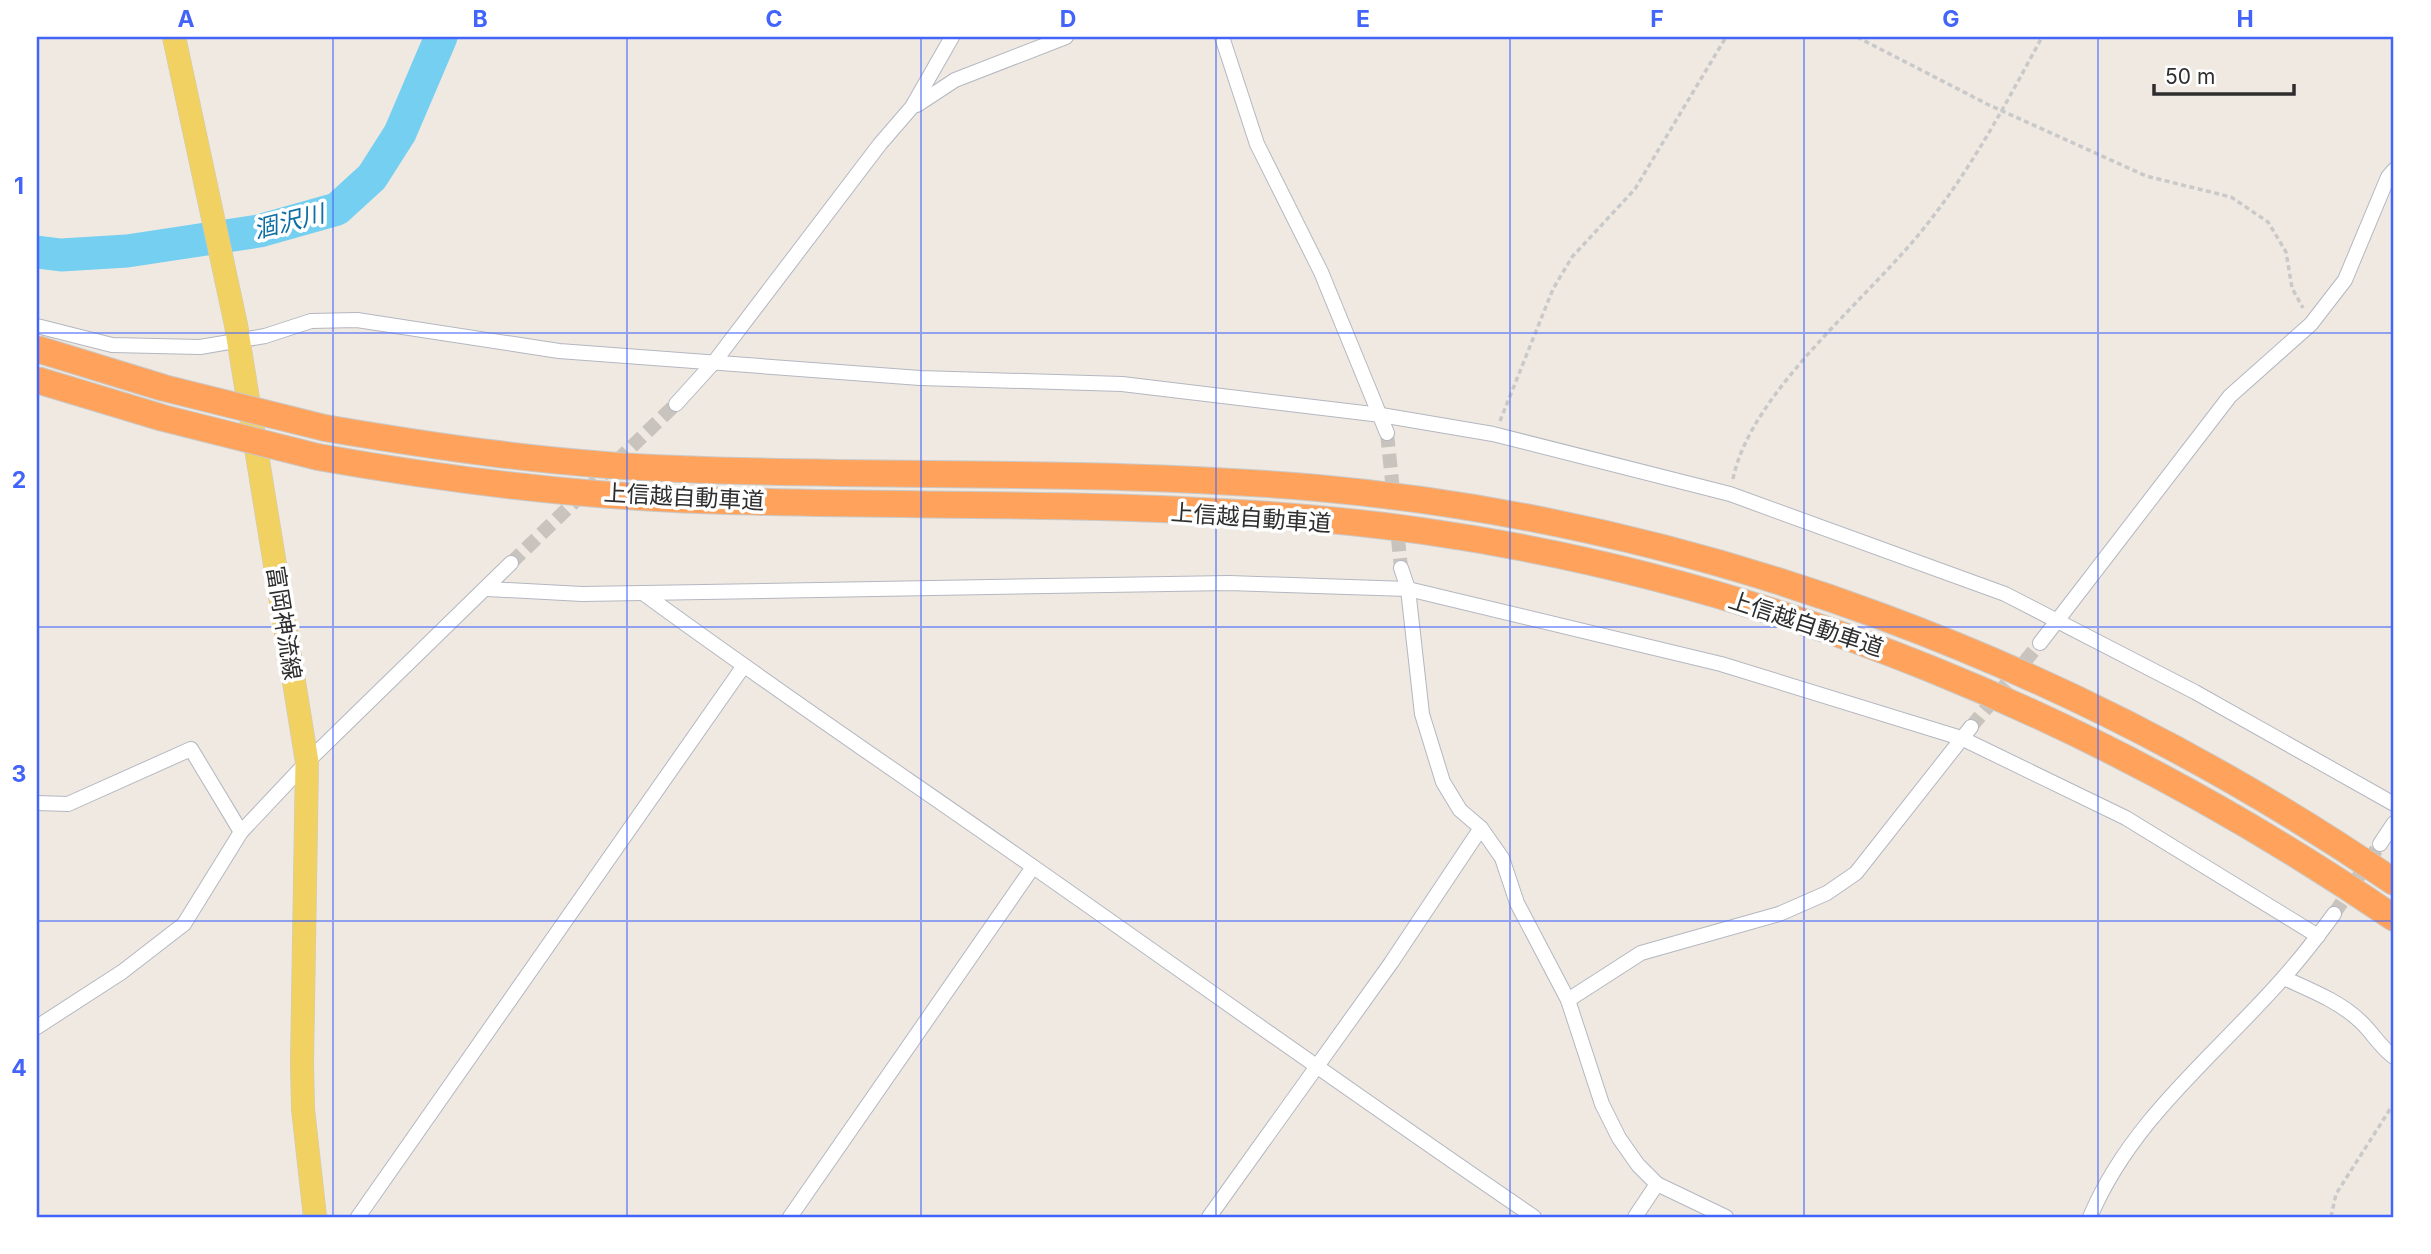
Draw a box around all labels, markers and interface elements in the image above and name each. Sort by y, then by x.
text: A [177,5,195,33]
text: B [472,5,488,33]
text: C [765,5,783,33]
text: D [1060,5,1076,33]
text: E [1356,5,1370,33]
text: F [1650,5,1664,33]
text: G [1942,5,1960,33]
text: H [2236,5,2254,33]
scale bar [2154,52,2294,96]
text: 50 m [2165,64,2215,89]
text: 1 [14,172,24,200]
water label: 涸沢川 [250,198,330,244]
text: 2 [12,466,26,494]
street label: 上信越自動車道 [603,479,765,515]
street label: 上信越自動車道 [1170,498,1332,538]
street label: 富岡神流線 [261,564,307,682]
street label: 上信越自動車道 [1725,586,1887,662]
text: 3 [12,760,26,788]
text: 4 [11,1054,27,1082]

